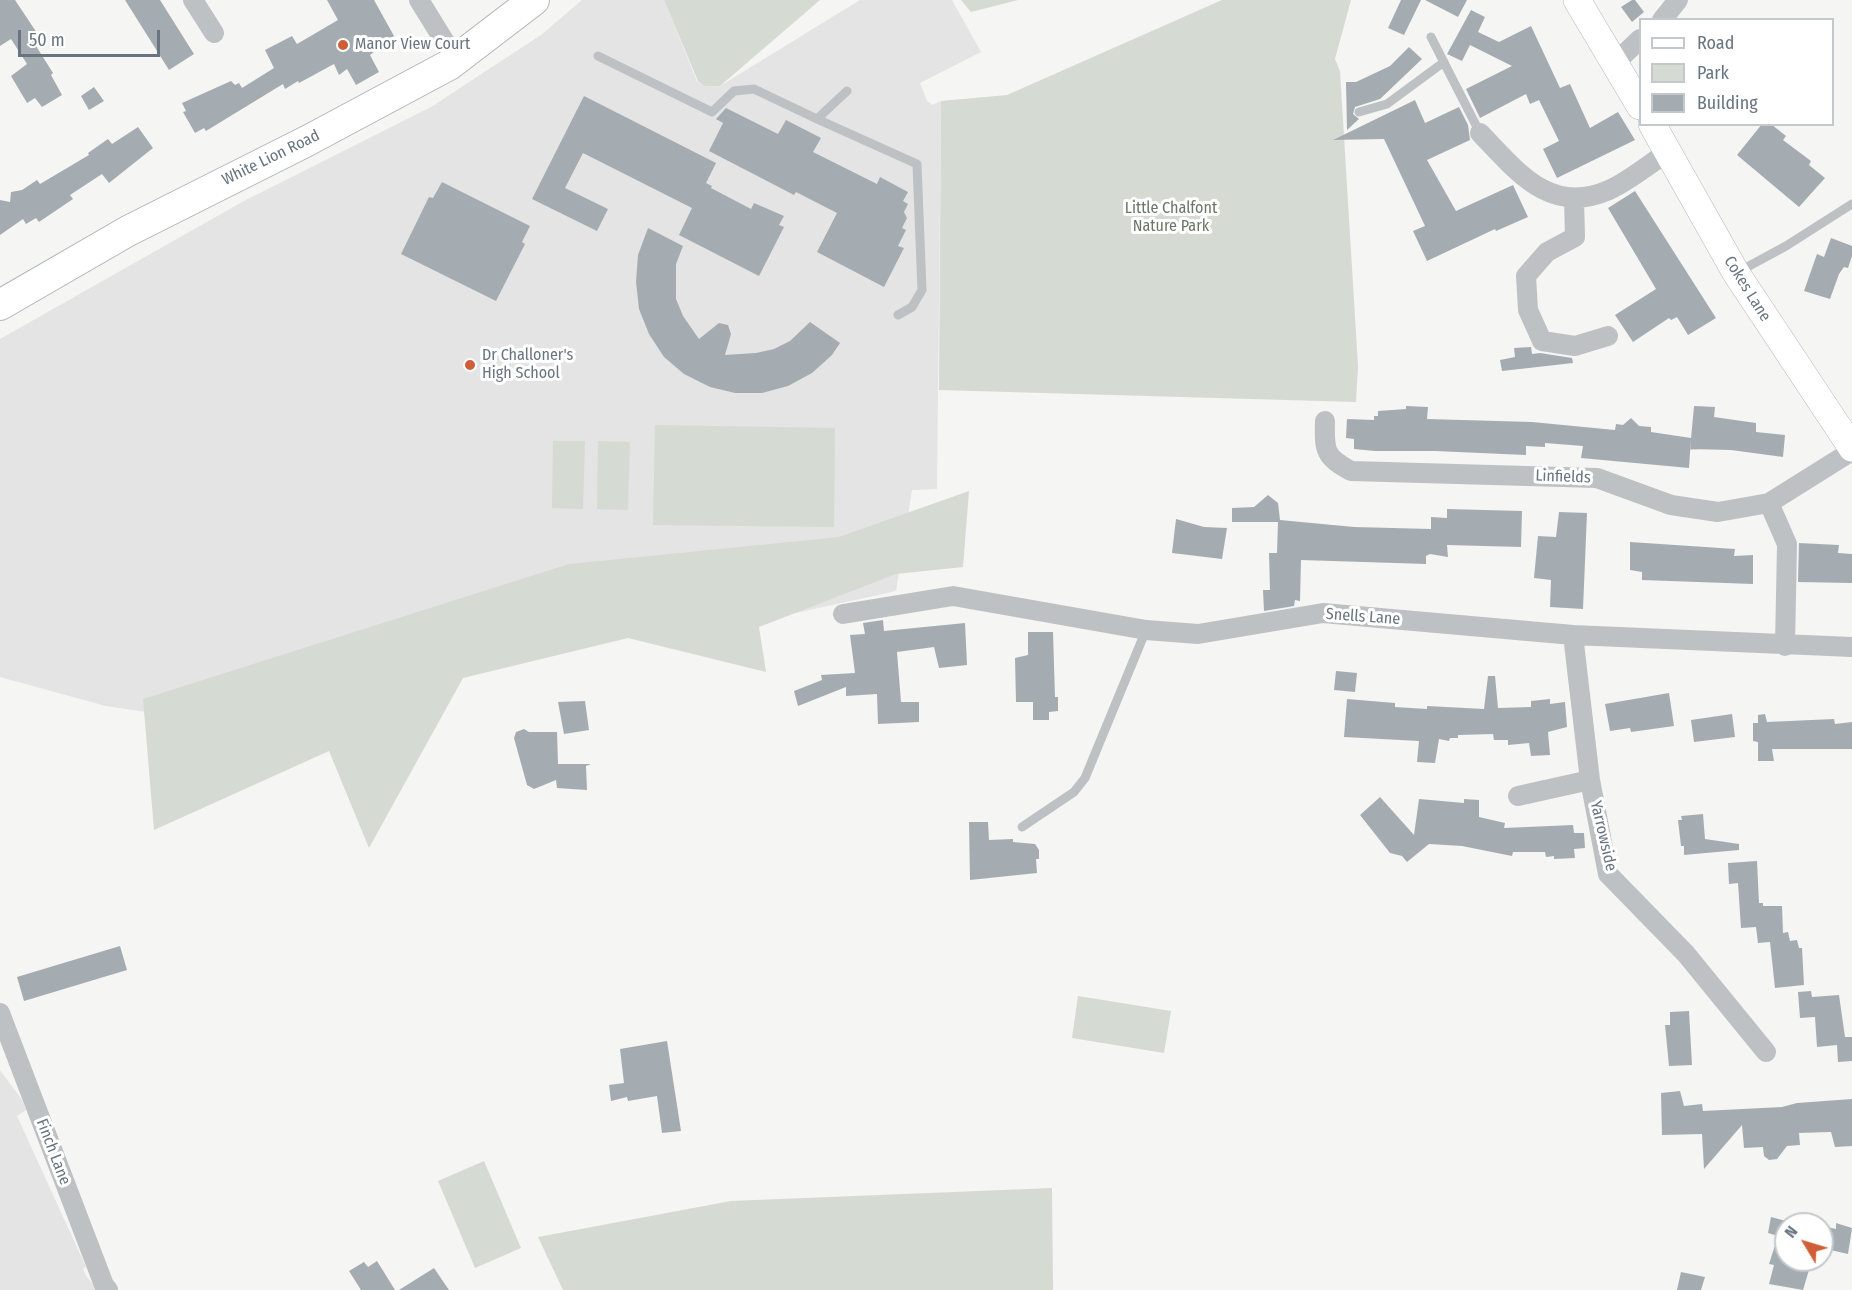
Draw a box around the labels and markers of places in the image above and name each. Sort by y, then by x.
place label: Manor View Court [355,35,470,55]
marker: Manor View Court [336,38,350,52]
place label: Dr Challoner's High School [482,346,573,384]
marker: Dr Challoner's High School [463,358,477,372]

